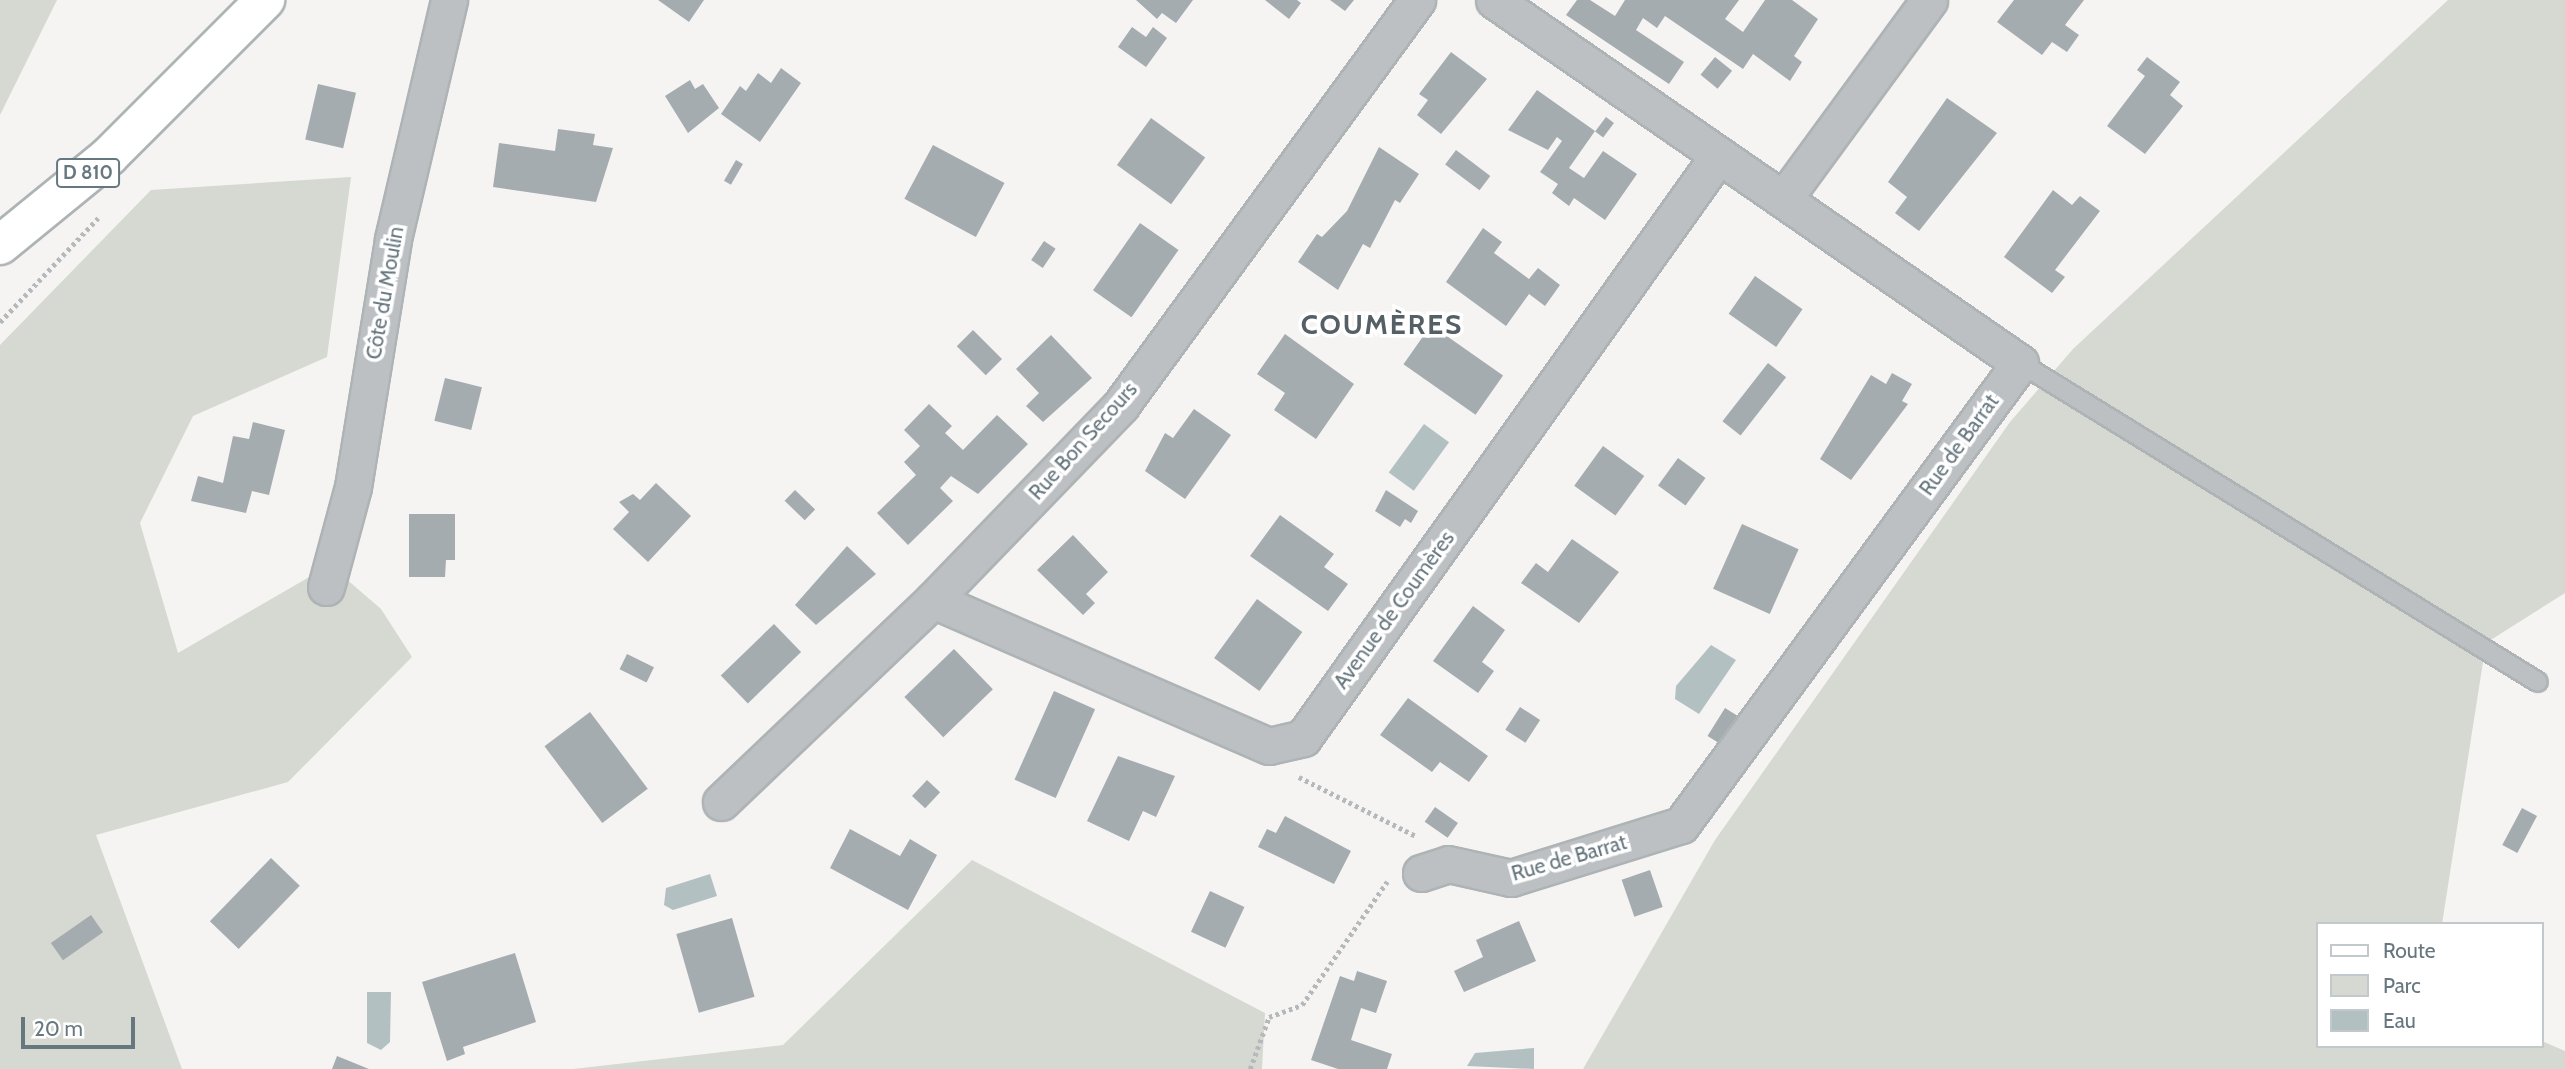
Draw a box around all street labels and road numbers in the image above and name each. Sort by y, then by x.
road number: D 810 [55,158,121,188]
street label: Côte du Moulin [361,225,409,361]
street label: Rue Bon Secours [1024,377,1142,505]
street label: Rue de Barrat [1914,390,2004,500]
street label: Avenue de Coumères [1328,526,1460,694]
street label: Rue de Barrat [1508,830,1630,886]

